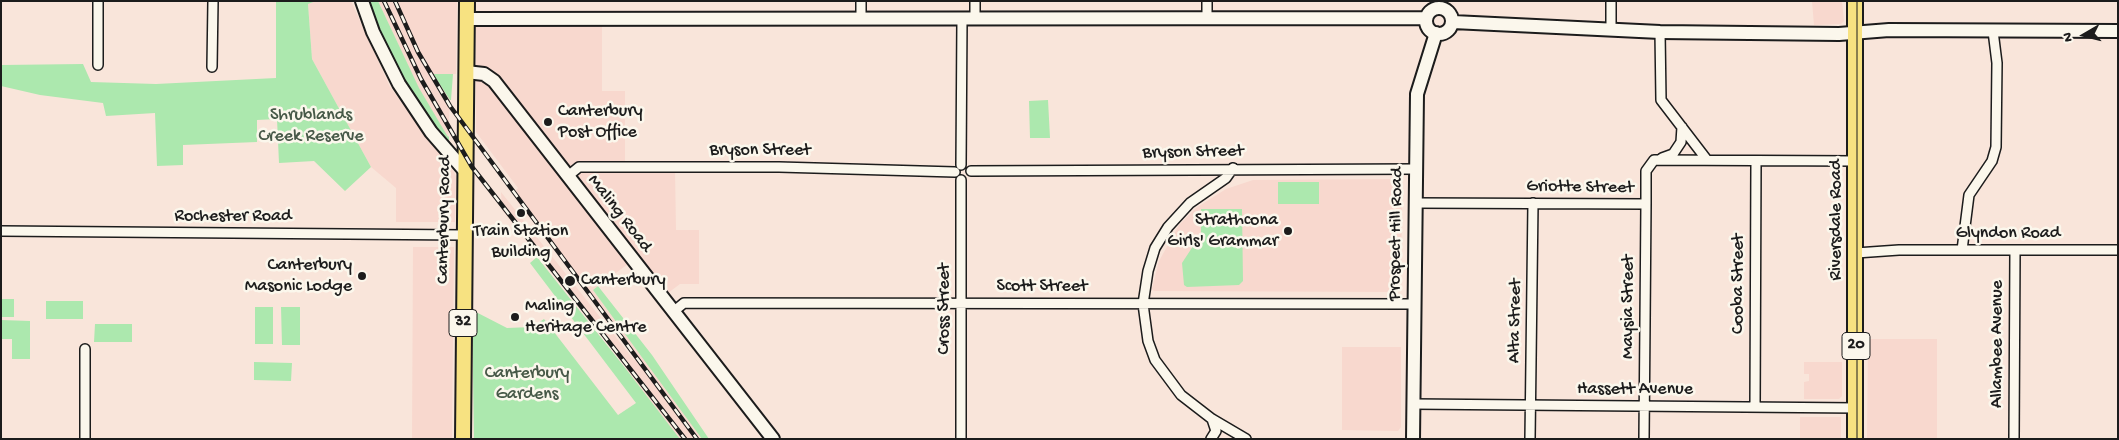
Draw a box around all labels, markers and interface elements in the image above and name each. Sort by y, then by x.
north arrow [2059,10,2109,60]
text: N [2060,31,2078,43]
place label: Canterbury Post Office [558,101,642,144]
park label: Shrublands Creek Reserve [258,105,364,148]
marker: Canterbury Post Office [542,116,554,128]
street label: Bryson Street [709,140,811,162]
street label: Bryson Street [1142,141,1244,165]
street label: Canterbury Road [433,156,457,284]
street label: Riversdale Road [1826,160,1848,280]
street label: Prospect Hill Road [1385,167,1409,301]
street label: Maling Road [582,171,656,257]
street label: Griotte Street [1526,176,1634,200]
street label: Rochester Road [174,206,292,228]
marker: Train Station Building [515,207,527,219]
place label: Strathcona Girls' Grammar [1167,210,1278,252]
place label: Train Station Building [474,221,568,264]
street label: Glyndon Road [1956,223,2060,245]
marker: Strathcona Girls' Grammar [1282,225,1294,237]
street label: Cooba Street [1728,234,1750,334]
place label: Canterbury Masonic Lodge [245,255,352,298]
street label: Maysia Street [1618,255,1640,359]
street label: Cross Street [934,264,956,354]
marker: Canterbury Masonic Lodge [356,270,368,282]
place label: Canterbury [581,270,665,292]
marker: Canterbury [563,274,577,288]
street label: Scott Street [997,276,1087,298]
street label: Alta Street [1504,279,1528,363]
street label: Allambee Avenue [1987,280,2009,408]
place label: Maling Heritage Centre [525,296,647,338]
road number: 32 [449,309,477,336]
marker: Maling Heritage Centre [509,311,521,323]
road number: 20 [1842,332,1870,360]
park label: Canterbury Gardens [485,363,569,406]
street label: Hassett Avenue [1577,379,1693,401]

